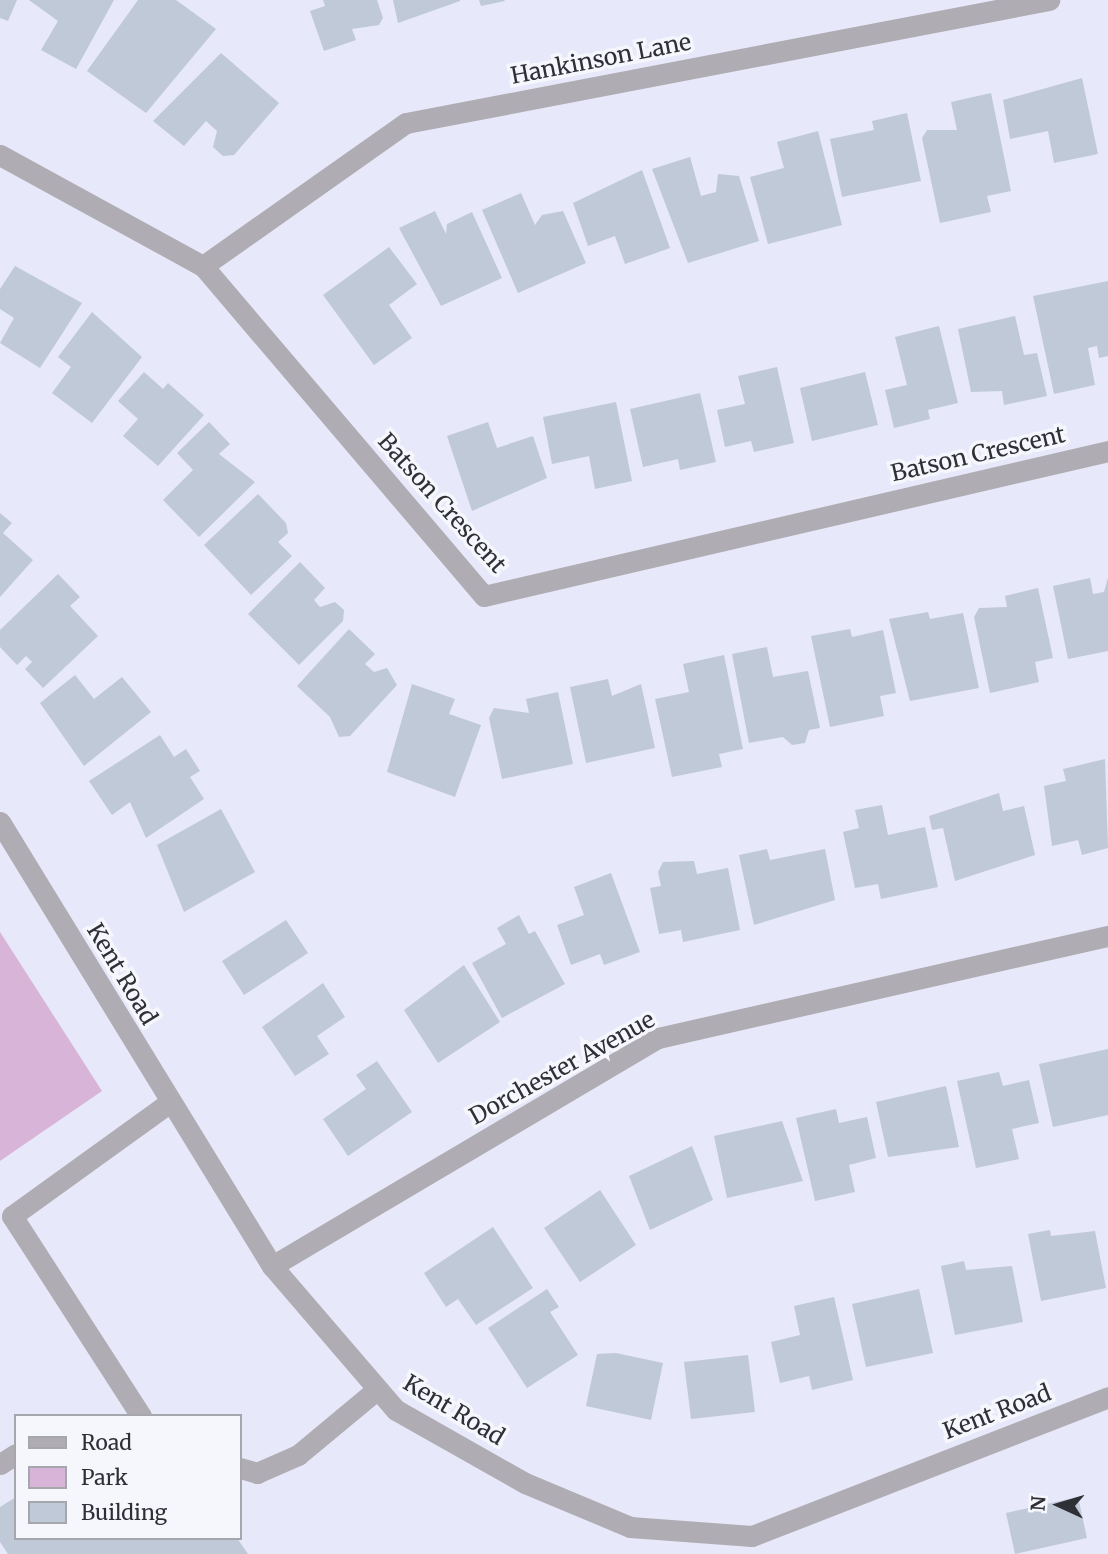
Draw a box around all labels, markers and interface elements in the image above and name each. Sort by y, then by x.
street label: Hankinson Lane [508,28,694,90]
street label: Batson Crescent [888,421,1068,487]
street label: Batson Crescent [372,428,512,578]
street label: Kent Road [81,918,163,1030]
street label: Dorchester Avenue [464,1006,660,1130]
street label: Kent Road [398,1369,510,1451]
street label: Kent Road [939,1379,1055,1445]
legend [14,1414,242,1540]
text: Road [81,1429,132,1456]
text: Park [81,1464,128,1491]
north arrow [1024,1470,1094,1540]
text: N [1026,1495,1051,1512]
text: Building [81,1499,167,1526]

